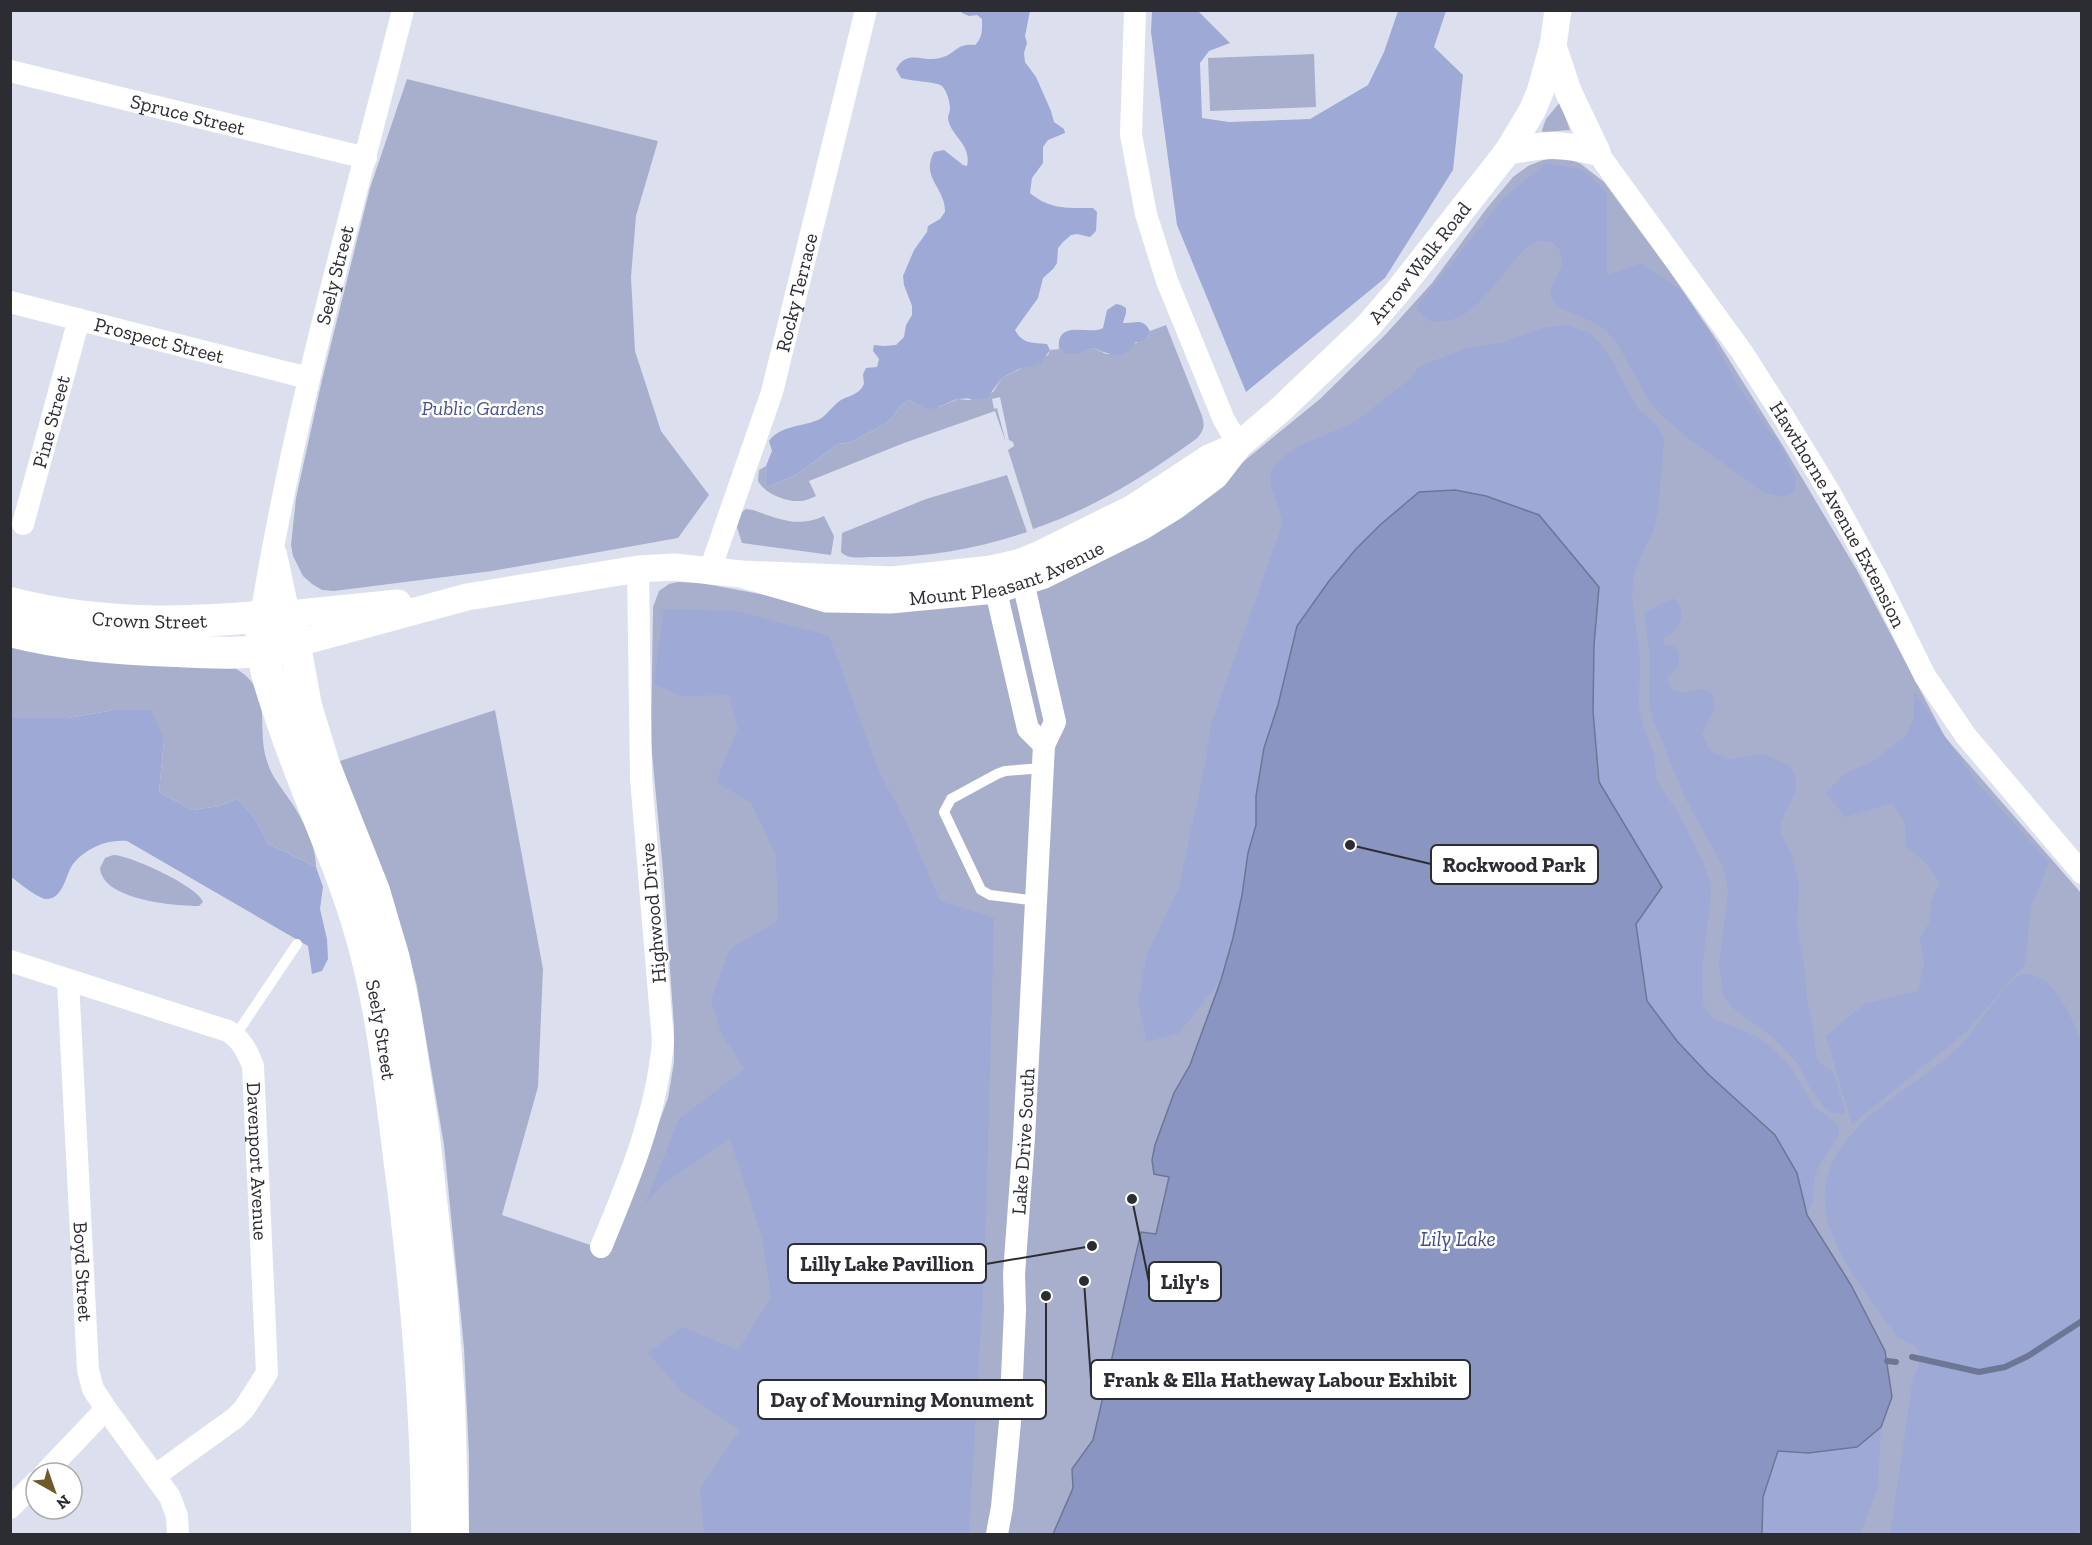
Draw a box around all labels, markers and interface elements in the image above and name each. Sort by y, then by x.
street label: Spruce Street [128,89,248,140]
street label: Arrow Walk Road [1363,197,1476,329]
street label: Seely Street [311,222,359,327]
street label: Rocky Terrace [770,231,823,354]
street label: Prospect Street [92,312,227,368]
street label: Pine Street [27,372,75,471]
park label: Public Gardens [422,396,544,420]
street label: Hawthorne Avenue Extension [1765,397,1911,632]
street label: Mount Pleasant Avenue [908,535,1108,610]
street label: Crown Street [91,606,208,633]
street label: Highwood Drive [635,842,671,984]
callout: Rockwood Park [1431,845,1598,884]
text: Rockwood Park [1442,852,1586,877]
street label: Seely Street [361,977,401,1082]
street label: Lake Drive South [1006,1066,1040,1216]
street label: Davenport Avenue [242,1081,273,1241]
street label: Boyd Street [68,1221,98,1323]
water label: Lily Lake [1420,1226,1496,1251]
callout: Lilly Lake Pavillion [788,1244,986,1283]
text: Lilly Lake Pavillion [800,1251,974,1276]
callout: Lily's [1149,1262,1221,1301]
text: Lily's [1161,1269,1210,1294]
callout: Frank & Ella Hatheway Labour Exhibit [1091,1360,1470,1399]
text: Frank & Ella Hatheway Labour Exhibit [1103,1367,1457,1392]
callout: Day of Mourning Monument [758,1380,1046,1419]
text: Day of Mourning Monument [770,1387,1034,1412]
north arrow [24,1461,84,1521]
text: N [53,1491,74,1513]

